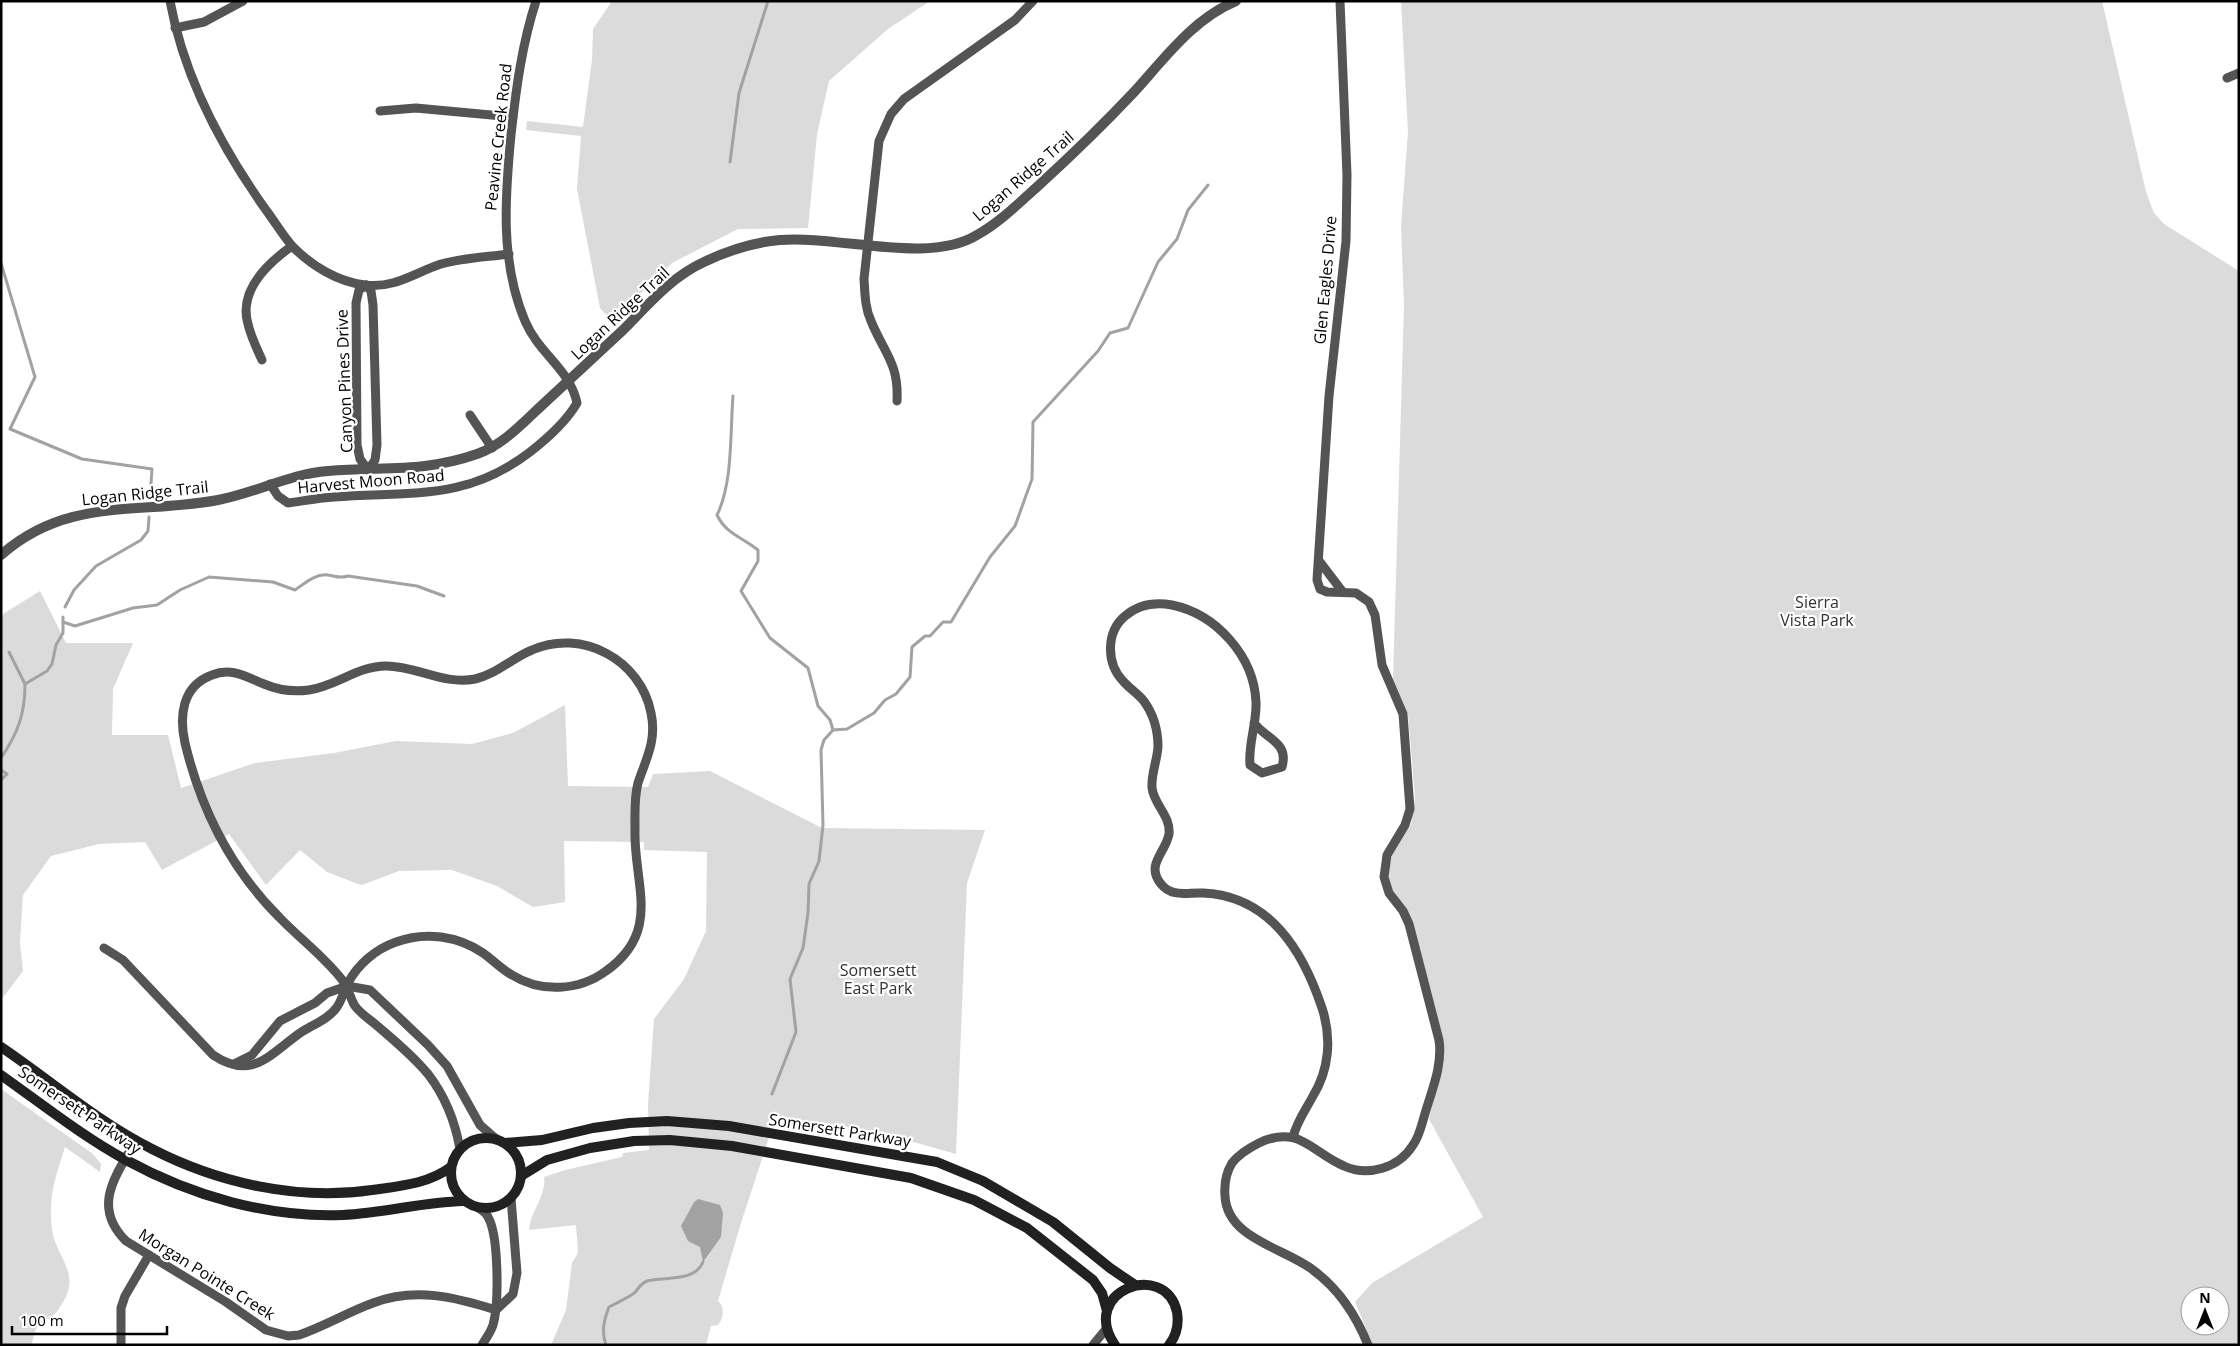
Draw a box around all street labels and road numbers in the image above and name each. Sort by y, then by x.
street label: Peavine Creek Road [479,62,517,212]
street label: Logan Ridge Trail [968,126,1078,226]
street label: Glen Eagles Drive [1308,215,1342,345]
street label: Logan Ridge Trail [566,262,674,364]
street label: Canyon Pines Drive [330,309,358,453]
street label: Harvest Moon Road [297,464,445,498]
street label: Logan Ridge Trail [81,475,209,511]
street label: Somersett Parkway [14,1061,147,1160]
street label: Somersett Parkway [767,1108,914,1152]
street label: Morgan Pointe Creek [135,1223,280,1325]

